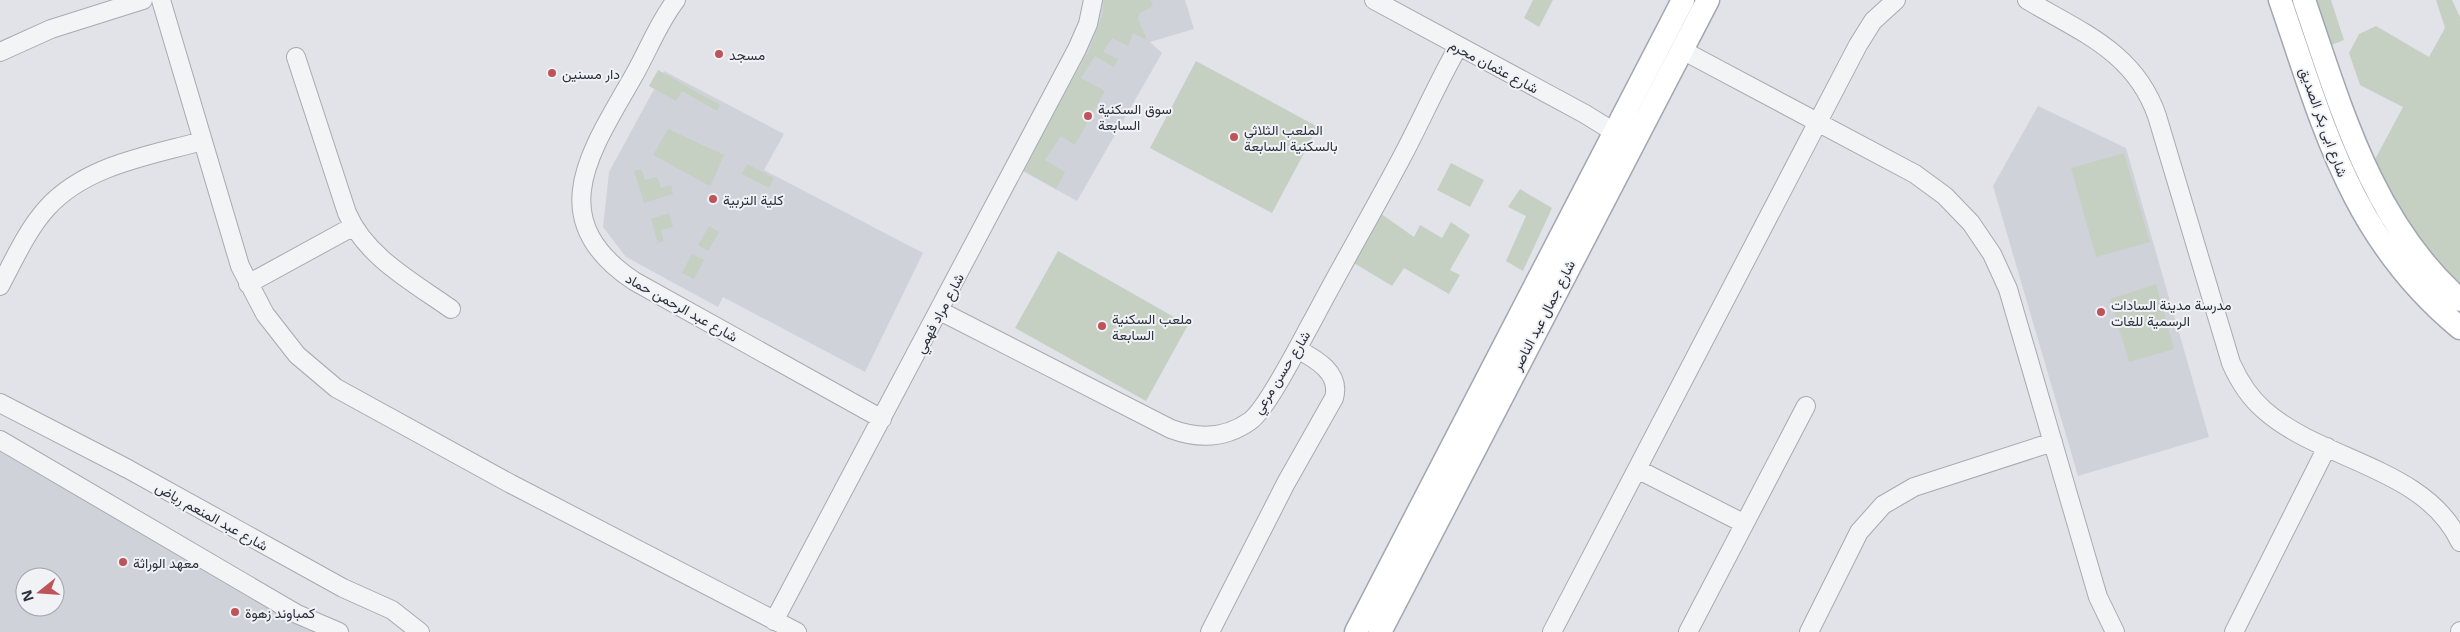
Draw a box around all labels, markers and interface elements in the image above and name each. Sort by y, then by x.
street label: شارع عثمان محرم [1445,34,1542,99]
place label: مسجد [729,45,765,64]
marker: مسجد [713,48,725,60]
place label: دار مسنين [562,64,620,83]
street label: شارع ابى بكر الصديق [2293,65,2353,180]
marker: دار مسنين [546,67,558,79]
place label: سوق السكنية السابعة [1098,99,1172,134]
marker: سوق السكنية السابعة [1082,110,1094,122]
place label: الملعب الثلاثي بالسكنية السابعة [1244,120,1338,155]
marker: الملعب الثلاثي بالسكنية السابعة [1228,131,1240,143]
place label: كلية التربية [723,190,783,209]
marker: كلية التربية [707,193,719,205]
street label: شارع جمال عبد الناصر [1507,257,1581,375]
street label: شارع عبد الرحمن حماد [622,268,742,347]
street label: شارع مراد فهمي [910,270,971,358]
place label: مدرسة مدينة السادات الرسمية للغات [2111,295,2231,330]
marker: مدرسة مدينة السادات الرسمية للغات [2095,306,2107,318]
place label: ملعب السكنية السابعة [1112,309,1192,344]
marker: ملعب السكنية السابعة [1096,320,1108,332]
street label: شارع حسن مرعي [1248,327,1317,419]
street label: شارع عبد المنعم رياض [151,477,272,557]
place label: معهد الوراثة [133,553,199,572]
marker: معهد الوراثة [117,556,129,568]
north arrow [15,567,65,617]
text: N [16,588,38,604]
place label: كمباوند زهوة [245,603,315,622]
marker: كمباوند زهوة [229,606,241,618]

